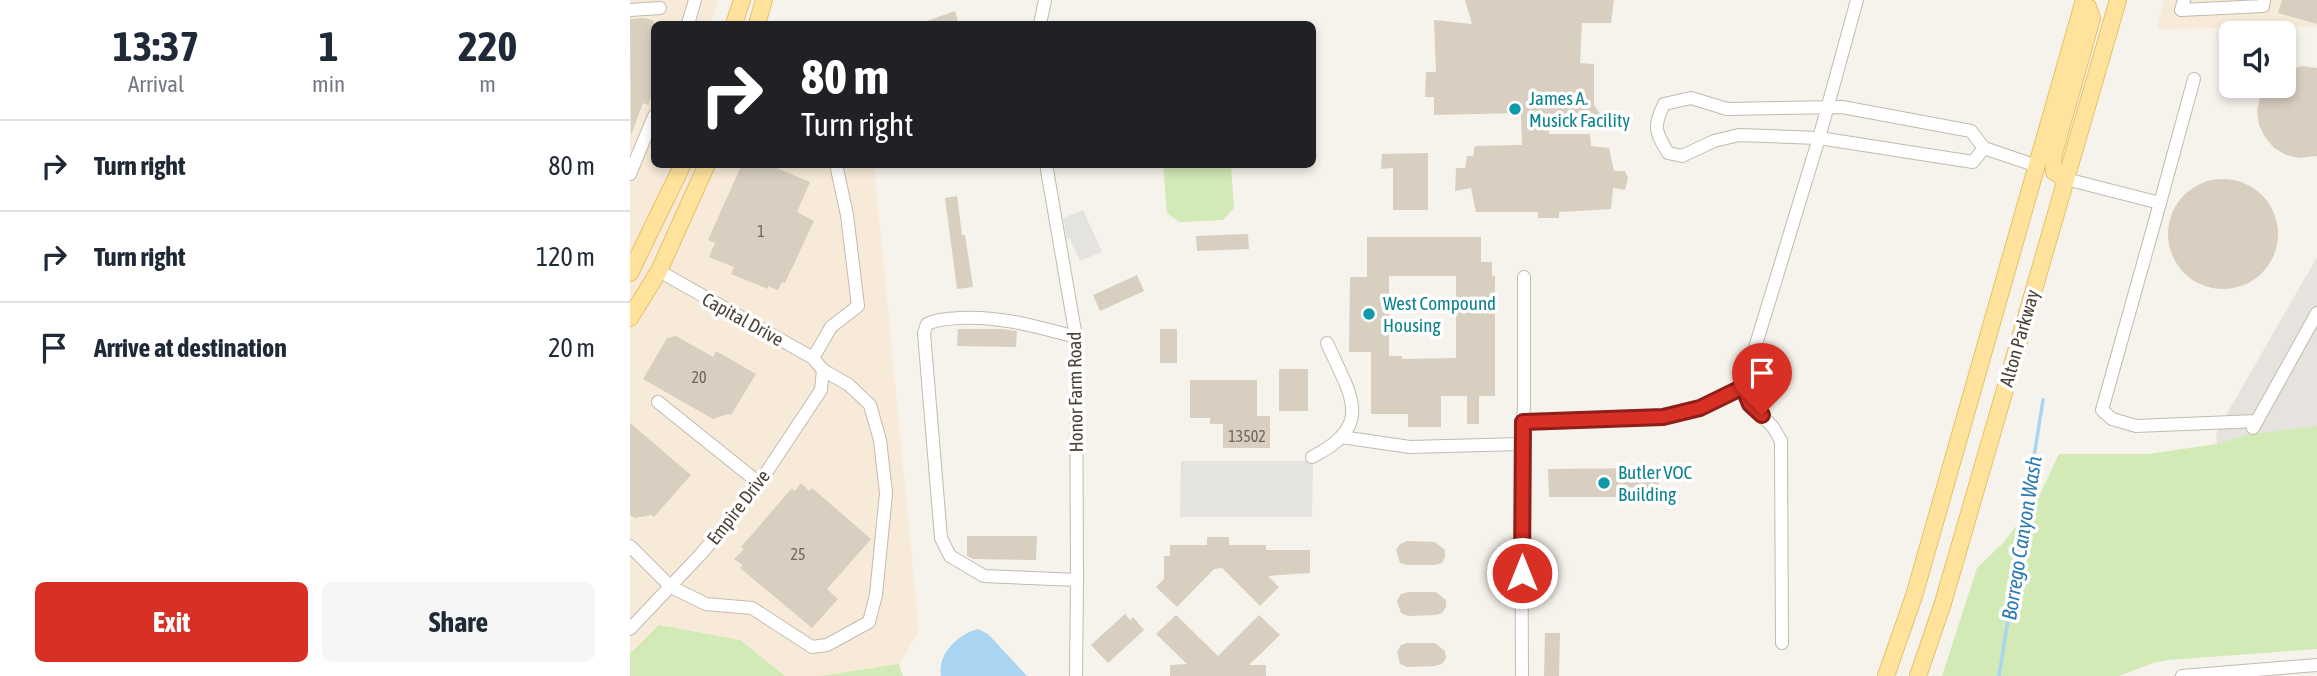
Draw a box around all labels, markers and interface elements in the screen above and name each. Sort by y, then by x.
map controls [2219,21,2296,98]
button: sound [2219,21,2296,98]
text: 13:37 [113,22,199,70]
text: 1 [319,22,338,70]
text: 220 [458,22,517,70]
text: 80 m [801,48,889,104]
icon: right [686,49,777,140]
text: Arrival [128,71,184,97]
text: min [312,71,345,97]
text: m [479,71,496,97]
place label: James A. Musick Facility [1529,87,1630,131]
marker: James A. Musick Facility [1507,101,1523,117]
text: Turn right [801,106,914,143]
icon: right [35,147,73,185]
text: Turn right [94,151,185,181]
text: 80 m [548,151,595,181]
house number: 1 [757,222,765,240]
icon: right [35,238,73,276]
text: Turn right [94,242,185,272]
text: 120 m [536,242,595,272]
street label: Alton Parkway [1995,287,2043,389]
street label: Capital Drive [698,288,788,350]
place label: West Compound Housing [1383,292,1496,336]
marker: West Compound Housing [1361,306,1377,322]
icon: arrive [35,329,73,367]
street label: Honor Farm Road [1063,332,1087,452]
text: Arrive at destination [94,333,287,363]
text: 20 m [548,333,595,363]
pin [1732,343,1792,415]
icon: arrive [1743,354,1781,392]
house number: 20 [691,368,707,386]
house number: 13502 [1228,427,1266,445]
water label: Borrego Canyon Wash [1996,454,2046,622]
place label: Butler VOC Building [1618,461,1693,505]
street label: Empire Drive [702,465,774,549]
marker: Butler VOC Building [1596,475,1612,491]
position arrow [1485,536,1559,610]
house number: 25 [790,545,806,563]
button: Exit [35,582,308,662]
button: Share [322,582,595,662]

